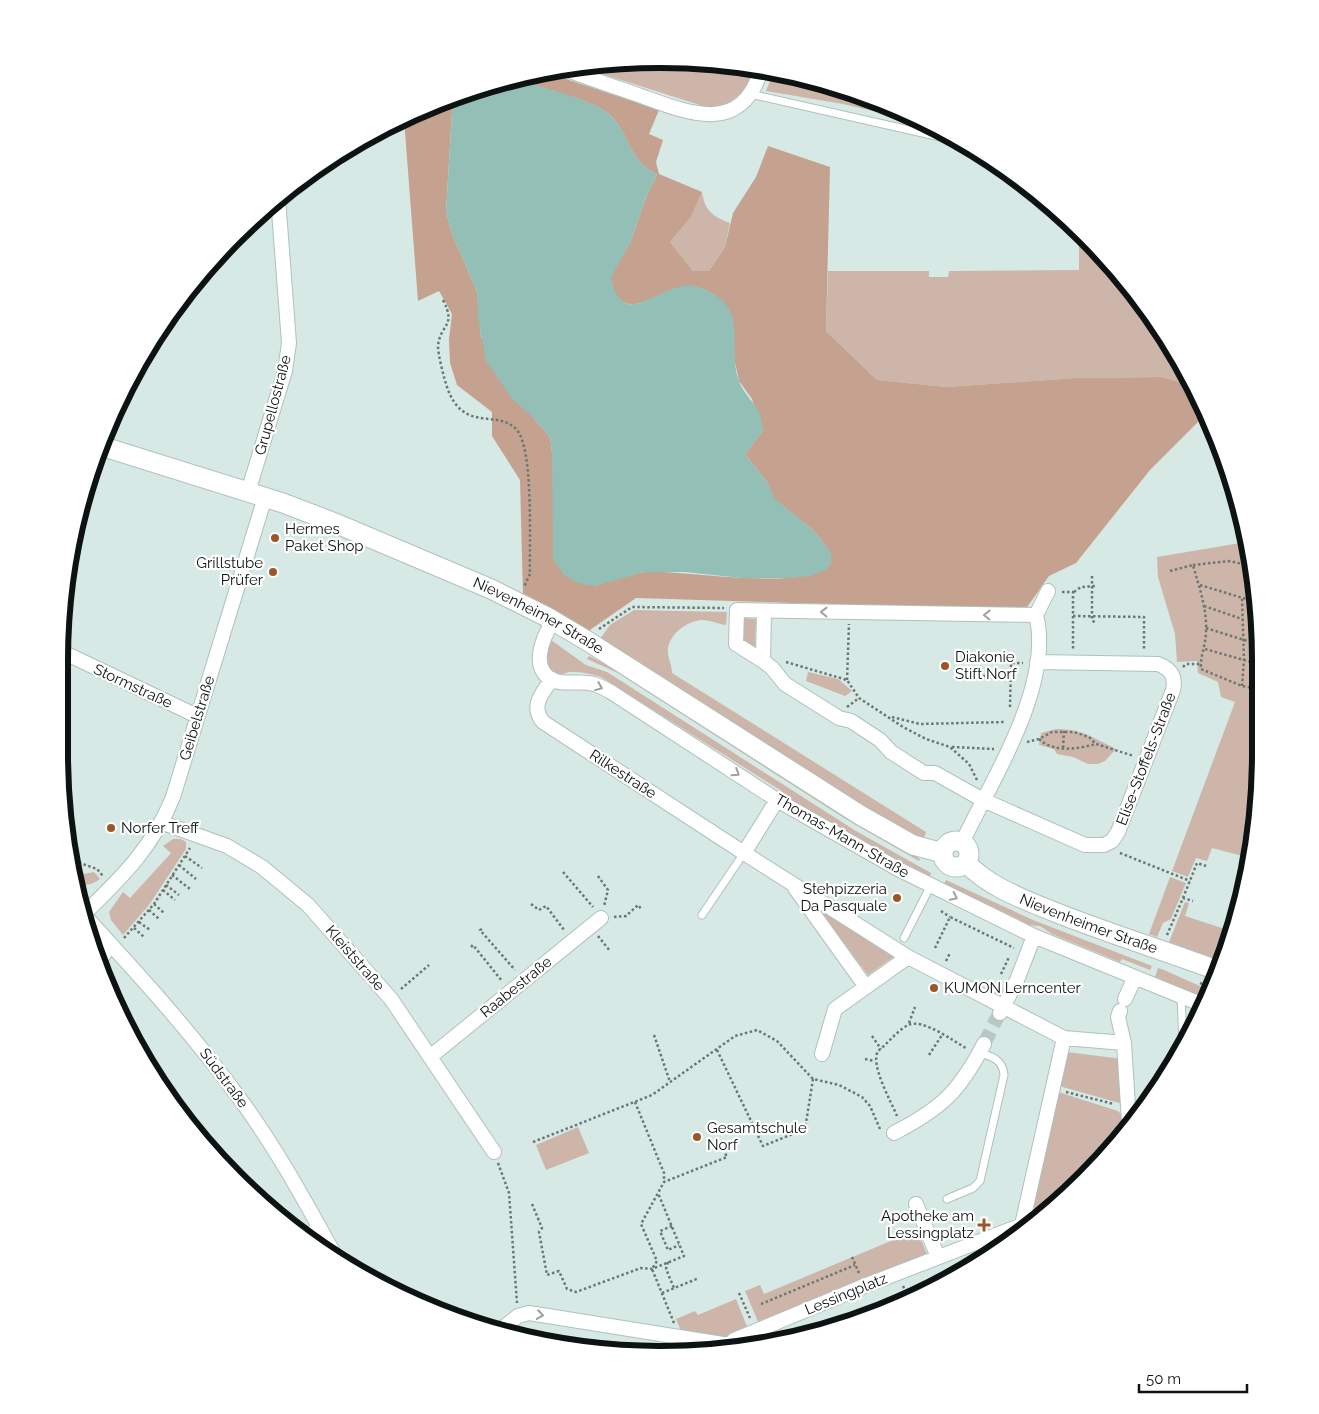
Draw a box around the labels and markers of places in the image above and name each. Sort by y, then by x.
place label: Hermes Paket Shop [285,520,364,555]
marker: Hermes Paket Shop [269,532,281,544]
place label: Grillstube Prüfer [196,554,264,589]
marker: Grillstube Prüfer [267,566,279,578]
place label: Diakonie Stift Norf [955,648,1018,683]
marker: Diakonie Stift Norf [939,660,951,672]
place label: Norfer Treff [121,819,199,837]
marker: Norfer Treff [105,822,117,834]
place label: Stehpizzeria Da Pasquale [800,880,887,915]
marker: Stehpizzeria Da Pasquale [891,892,903,904]
place label: KUMON Lerncenter [944,979,1082,997]
marker: KUMON Lerncenter [928,982,940,994]
place label: Gesamtschule Norf [707,1119,807,1154]
marker: Gesamtschule Norf [691,1131,703,1143]
place label: Apotheke am Lessingplatz [881,1207,974,1242]
marker: Apotheke am Lessingplatz [978,1219,990,1231]

